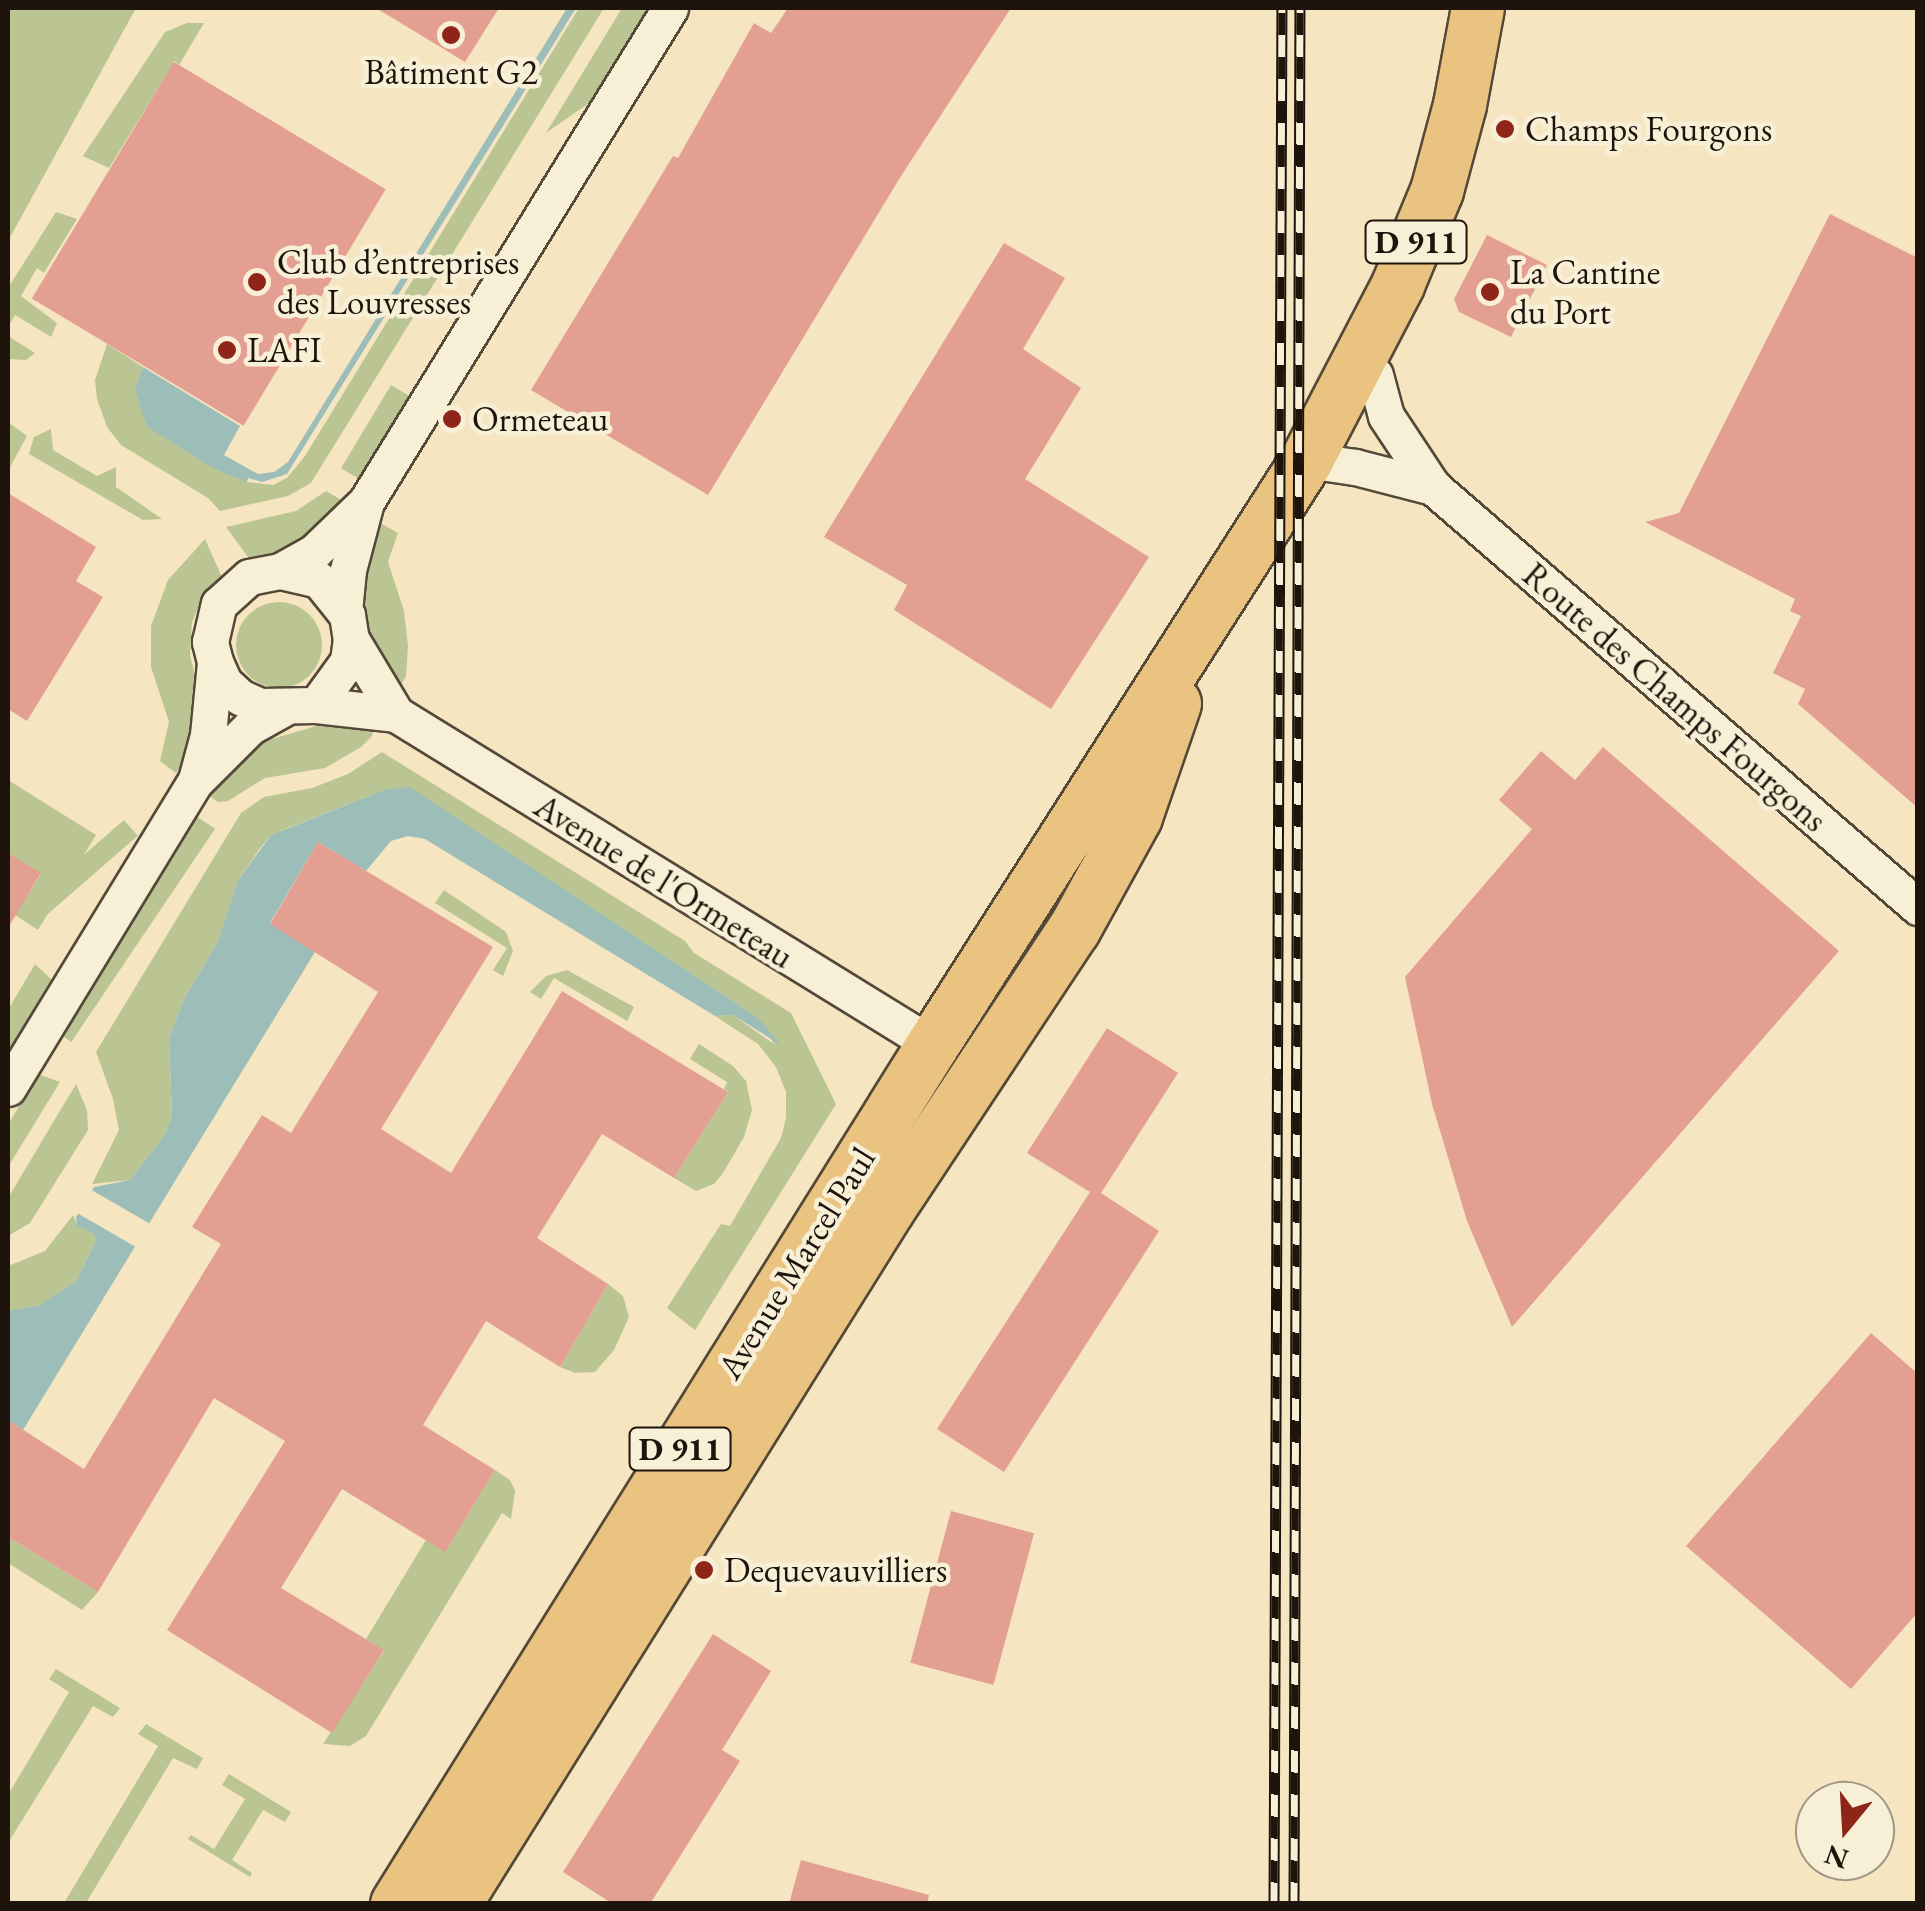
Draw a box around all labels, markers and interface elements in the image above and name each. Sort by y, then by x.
marker: Bâtiment G2 [440,24,462,46]
place label: Bâtiment G2 [364,51,538,93]
place label: Champs Fourgons [1525,108,1772,150]
marker: Champs Fourgons [1494,118,1516,140]
road number: D 911 [1364,215,1468,269]
place label: Club d’entreprises des Louvresses [277,241,519,323]
place label: La Cantine du Port [1510,251,1660,333]
marker: Club d’entreprises des Louvresses [246,271,268,293]
marker: La Cantine du Port [1479,281,1501,303]
place label: LAFI [247,329,321,371]
marker: LAFI [216,339,238,361]
place label: Ormeteau [472,398,608,440]
marker: Ormeteau [441,408,463,430]
street label: Route des Champs Fourgons [1514,553,1836,841]
street label: Avenue de l'Ormeteau [527,784,801,978]
street label: Avenue Marcel Paul [708,1140,884,1386]
road number: D 911 [628,1422,732,1476]
place label: Dequevauvilliers [724,1549,947,1591]
marker: Dequevauvilliers [693,1559,715,1581]
north arrow [1795,1781,1895,1881]
text: N [1820,1837,1853,1878]

